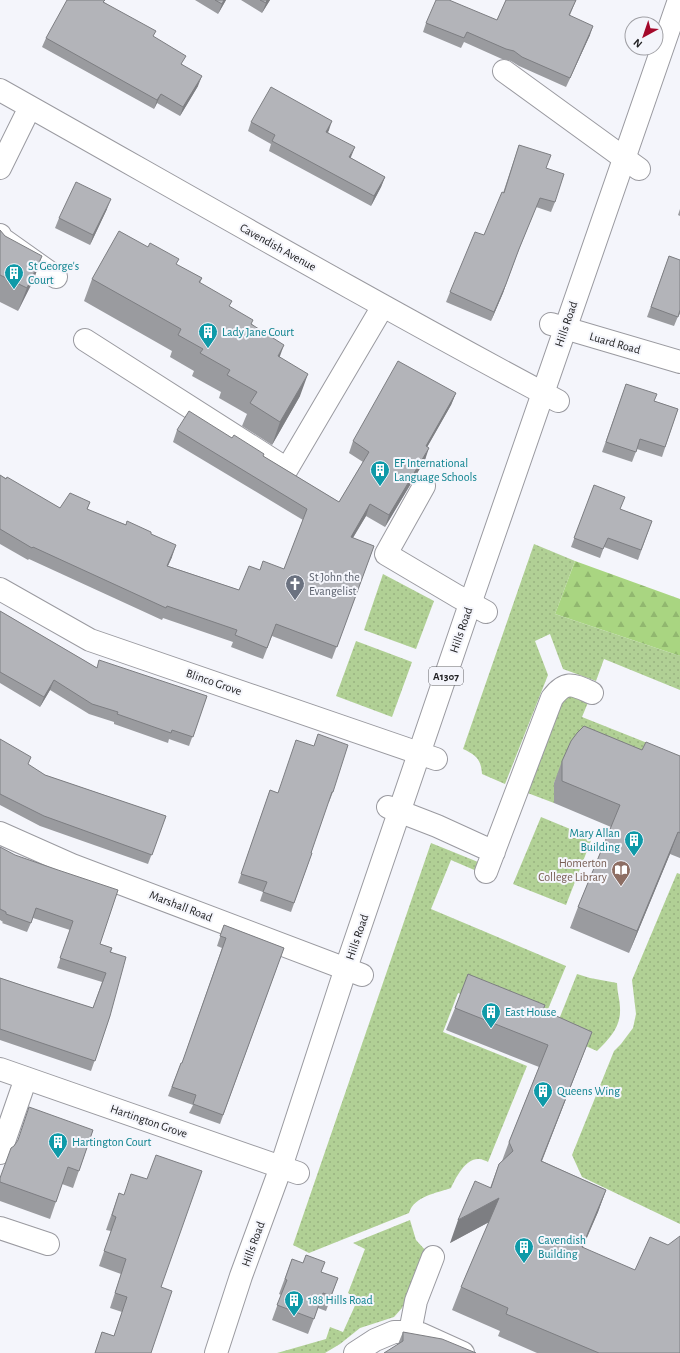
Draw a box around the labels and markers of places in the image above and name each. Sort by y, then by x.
place label: St George's Court [28,260,79,286]
building icon: St George's Court [3,262,25,290]
building icon: Lady Jane Court [197,321,219,349]
place label: Lady Jane Court [222,326,294,339]
place label: EF International Language Schools [394,457,477,483]
building icon: EF International Language Schools [369,459,391,487]
place label: St John the Evangelist [309,571,360,597]
church icon: St John the Evangelist [284,573,306,601]
place label: Mary Allan Building [570,827,620,853]
building icon: Mary Allan Building [623,829,645,857]
place label: Homerton College Library [538,857,607,884]
library icon: Homerton College Library [610,859,632,887]
building icon: East House [480,1001,502,1029]
place label: East House [505,1006,556,1018]
building icon: Queens Wing [532,1080,554,1108]
place label: Queens Wing [557,1085,620,1098]
building icon: Hartington Court [47,1131,69,1159]
place label: Hartington Court [72,1136,151,1148]
place label: Cavendish Building [538,1234,586,1260]
building icon: Cavendish Building [513,1236,535,1264]
building icon: 188 Hills Road [283,1289,305,1317]
place label: 188 Hills Road [308,1294,373,1306]

